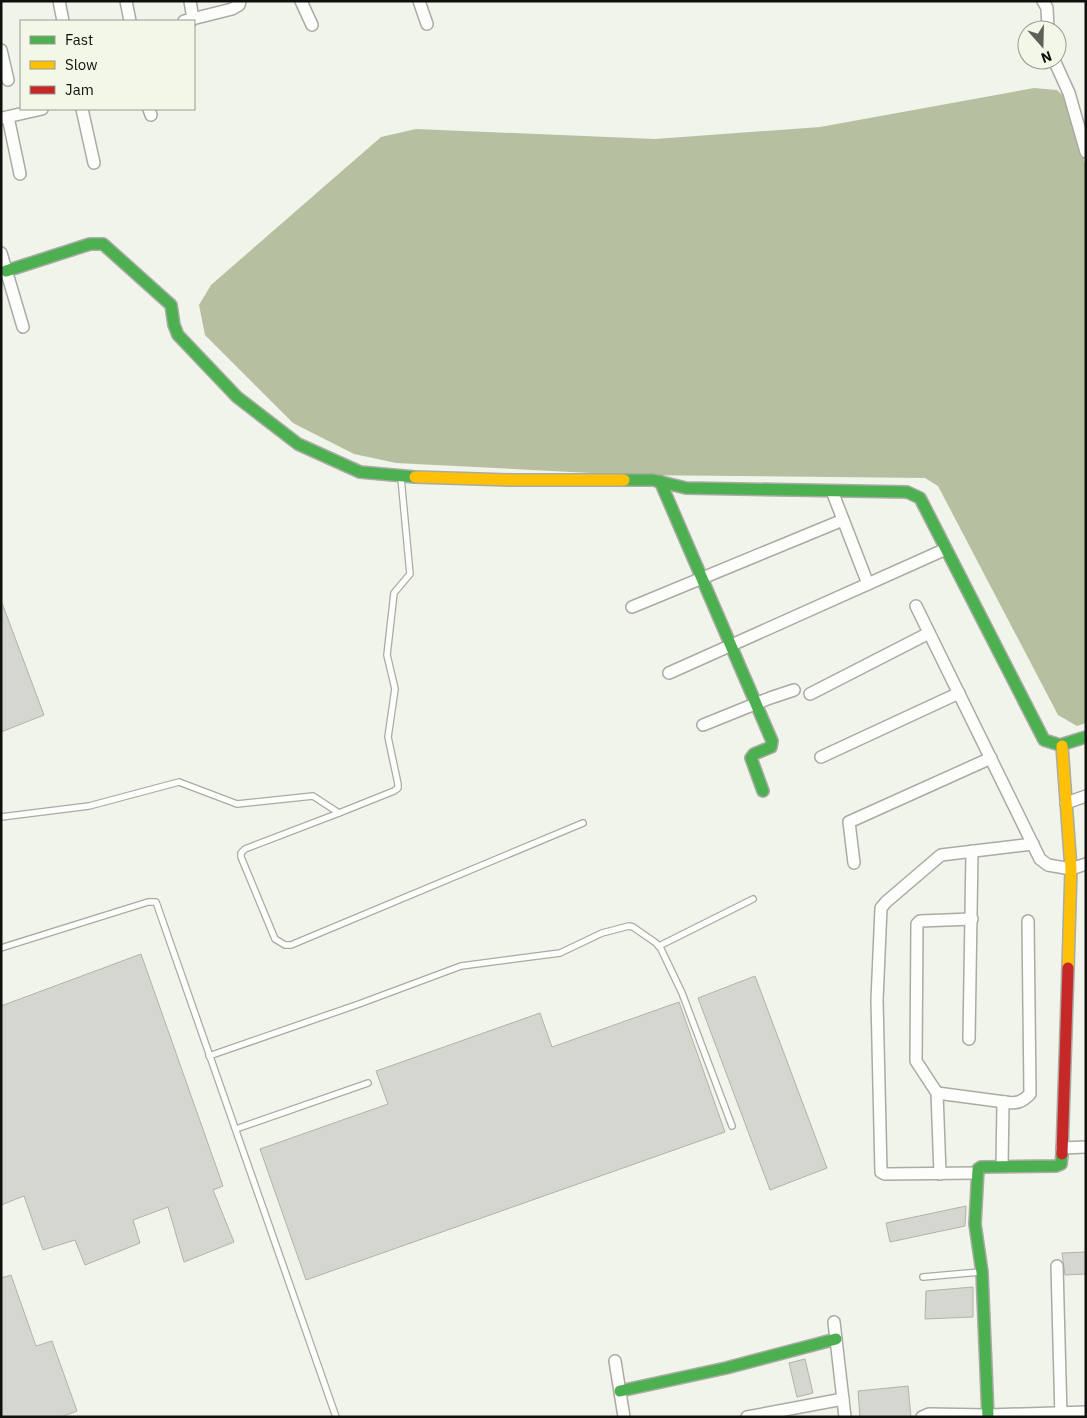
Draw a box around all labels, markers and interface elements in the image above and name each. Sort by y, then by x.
legend [20,20,195,110]
north arrow [1017,20,1067,70]
text: Fast [65,30,93,49]
text: N [1039,47,1054,67]
text: Slow [65,55,98,74]
text: Jam [65,80,94,99]

